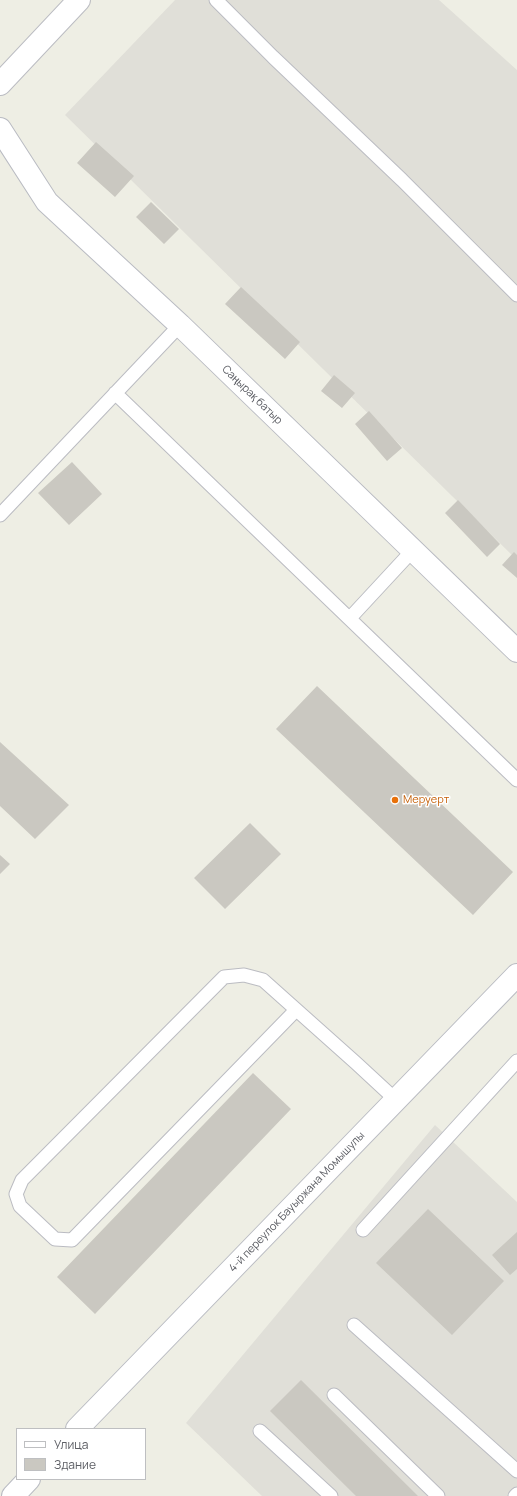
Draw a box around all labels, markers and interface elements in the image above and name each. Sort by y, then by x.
street label: Саңырақ батыр [219,363,285,427]
place label: Меруерт [403,793,449,807]
marker: Меруерт [390,795,400,805]
street label: 4-й переулок Бауыржана Момышулы [226,1129,368,1275]
legend [16,1428,146,1480]
text: Улица [54,1436,88,1453]
text: Здание [54,1456,96,1473]

